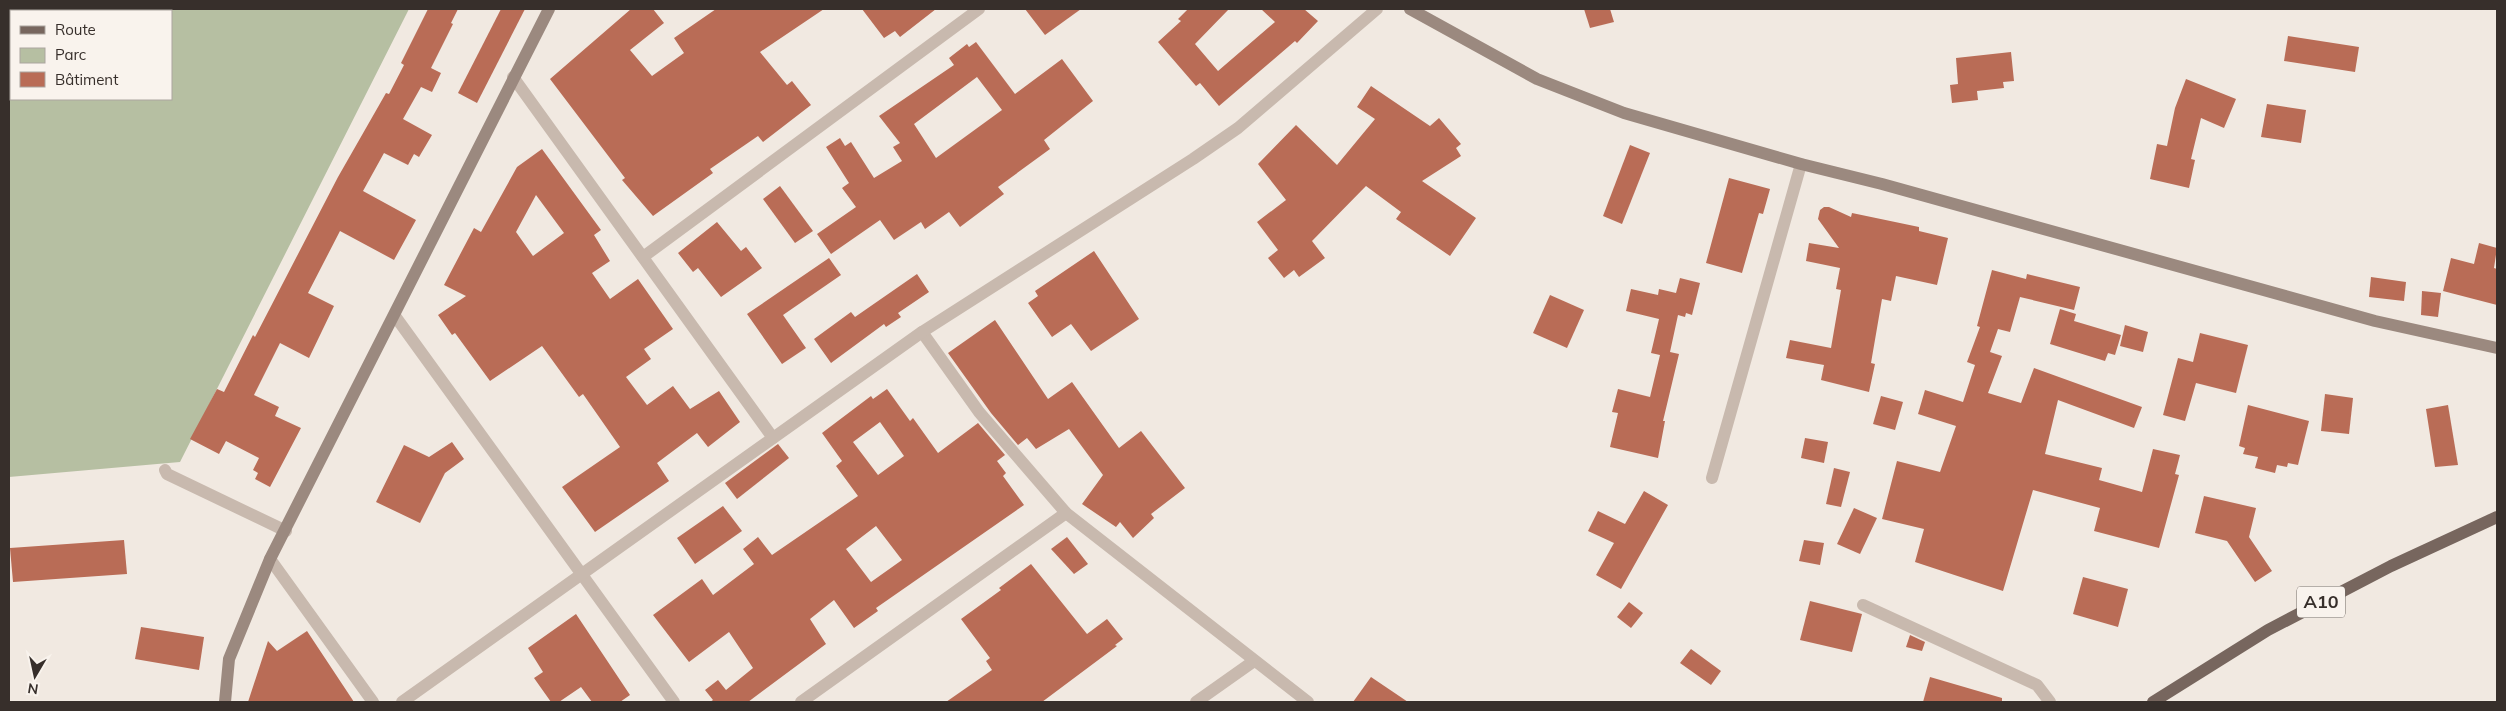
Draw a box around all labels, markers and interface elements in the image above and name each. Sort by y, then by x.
legend [10,10,172,100]
text: Route [55,20,96,39]
text: Parc [55,45,86,64]
text: Bâtiment [55,70,118,89]
road number: A10 [2297,586,2345,618]
north arrow [10,651,60,701]
text: N [26,679,40,699]

